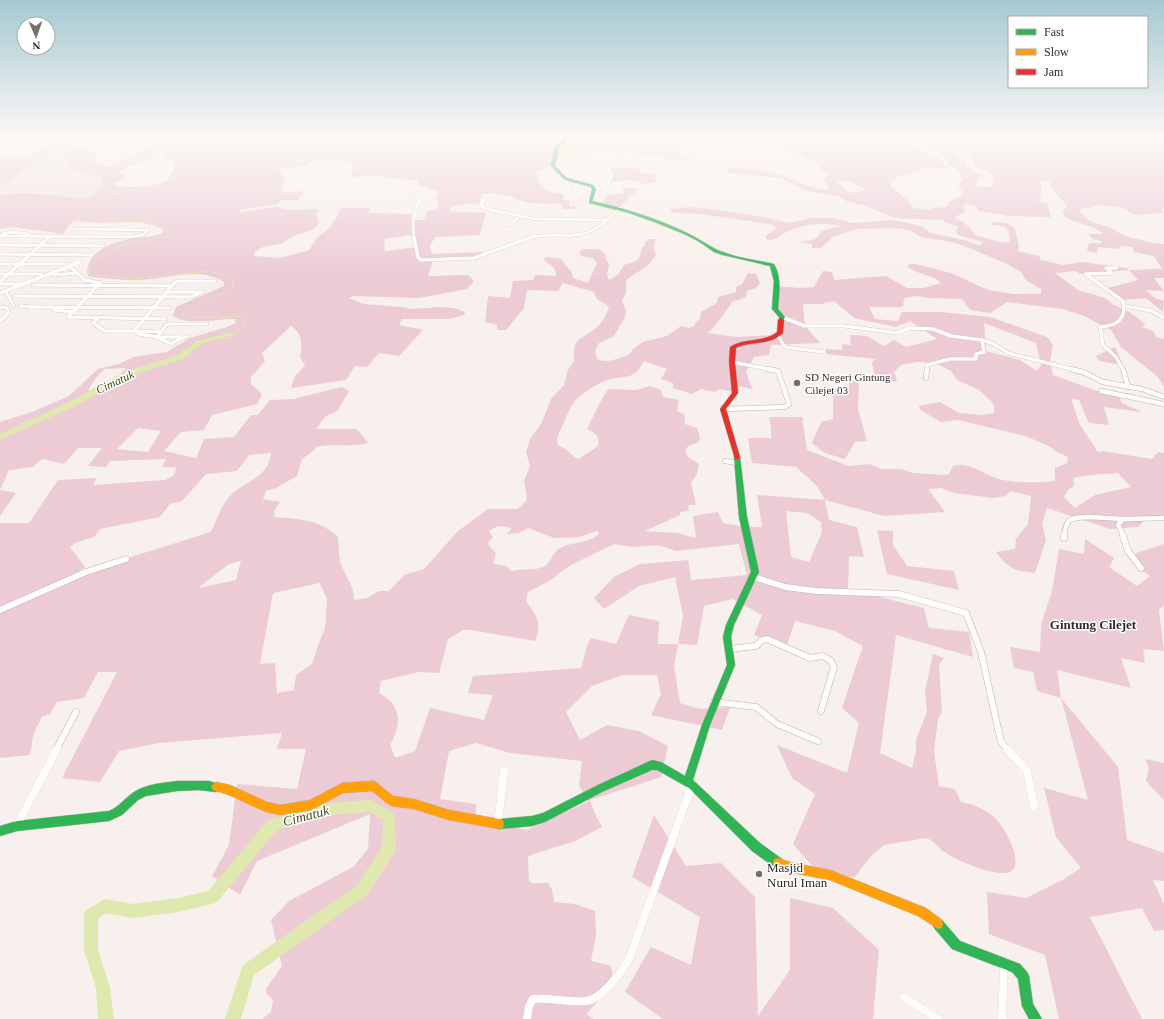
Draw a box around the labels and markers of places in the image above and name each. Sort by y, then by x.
place label: SD Negeri Gintung Cilejet 03 [805,371,891,396]
marker: SD Negeri Gintung Cilejet 03 [792,378,802,388]
place label: Masjid Nurul Iman [767,860,828,890]
marker: Masjid Nurul Iman [754,869,764,879]

